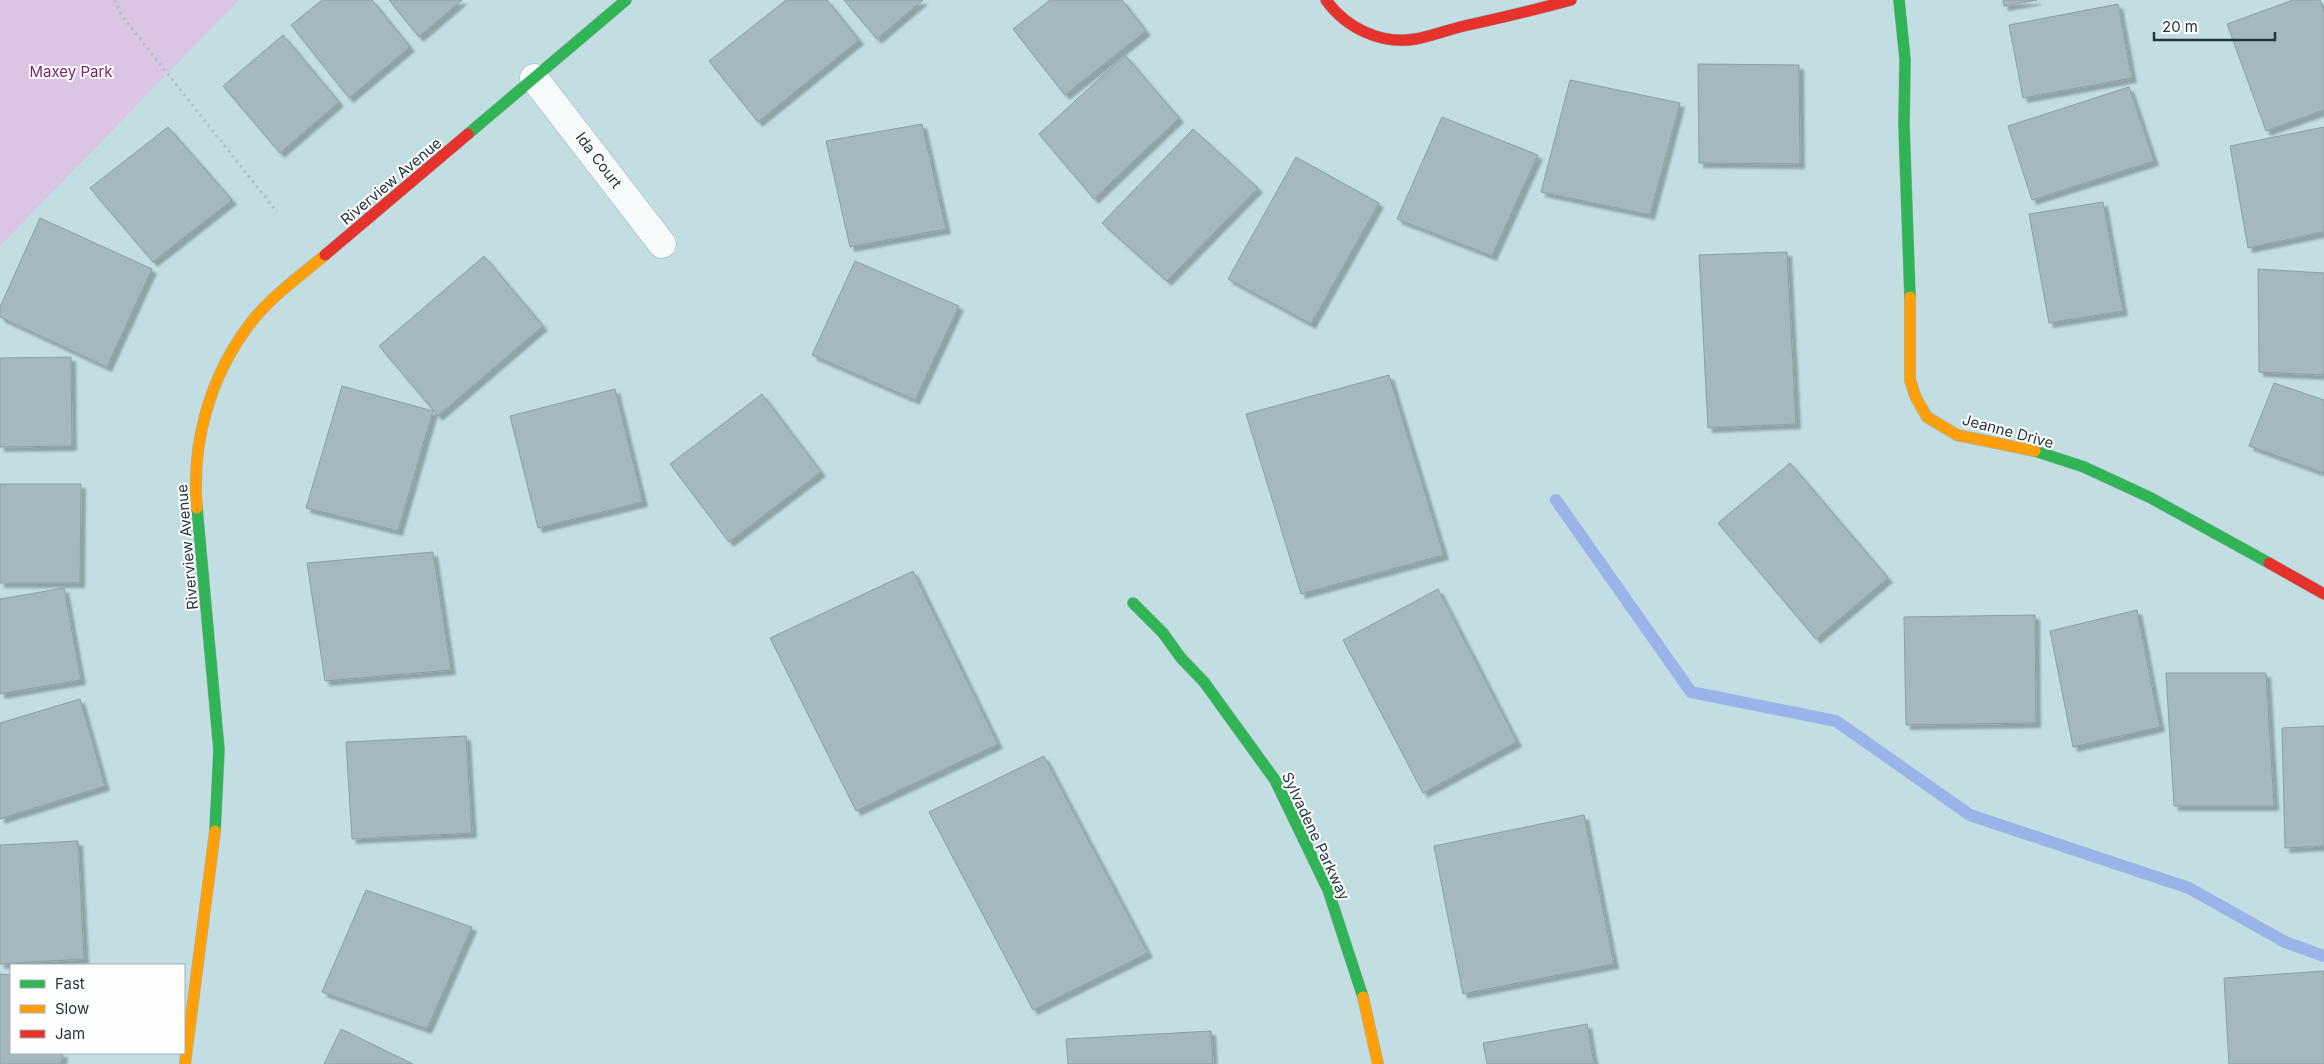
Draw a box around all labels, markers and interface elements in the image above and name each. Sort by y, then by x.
scale bar [2154,10,2275,42]
text: 20 m [2162,17,2198,36]
park label: Maxey Park [29,62,113,81]
street label: Ida Court [572,128,626,192]
street label: Riverview Avenue [337,133,445,229]
street label: Jeanne Drive [1960,410,2056,452]
street label: Riverview Avenue [172,484,202,610]
street label: Sylvadene Parkway [1278,769,1354,904]
legend [10,964,185,1054]
text: Fast [55,974,85,993]
text: Slow [55,999,89,1018]
text: Jam [55,1024,85,1043]

